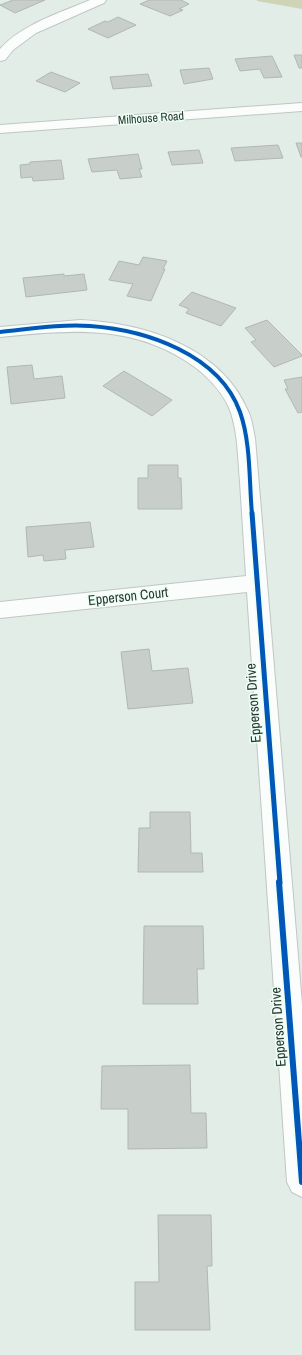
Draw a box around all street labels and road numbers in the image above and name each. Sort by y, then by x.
street label: Milhouse Road [117,108,185,128]
street label: Epperson Court [87,583,169,609]
street label: Epperson Drive [241,663,265,743]
street label: Epperson Drive [266,987,290,1067]

